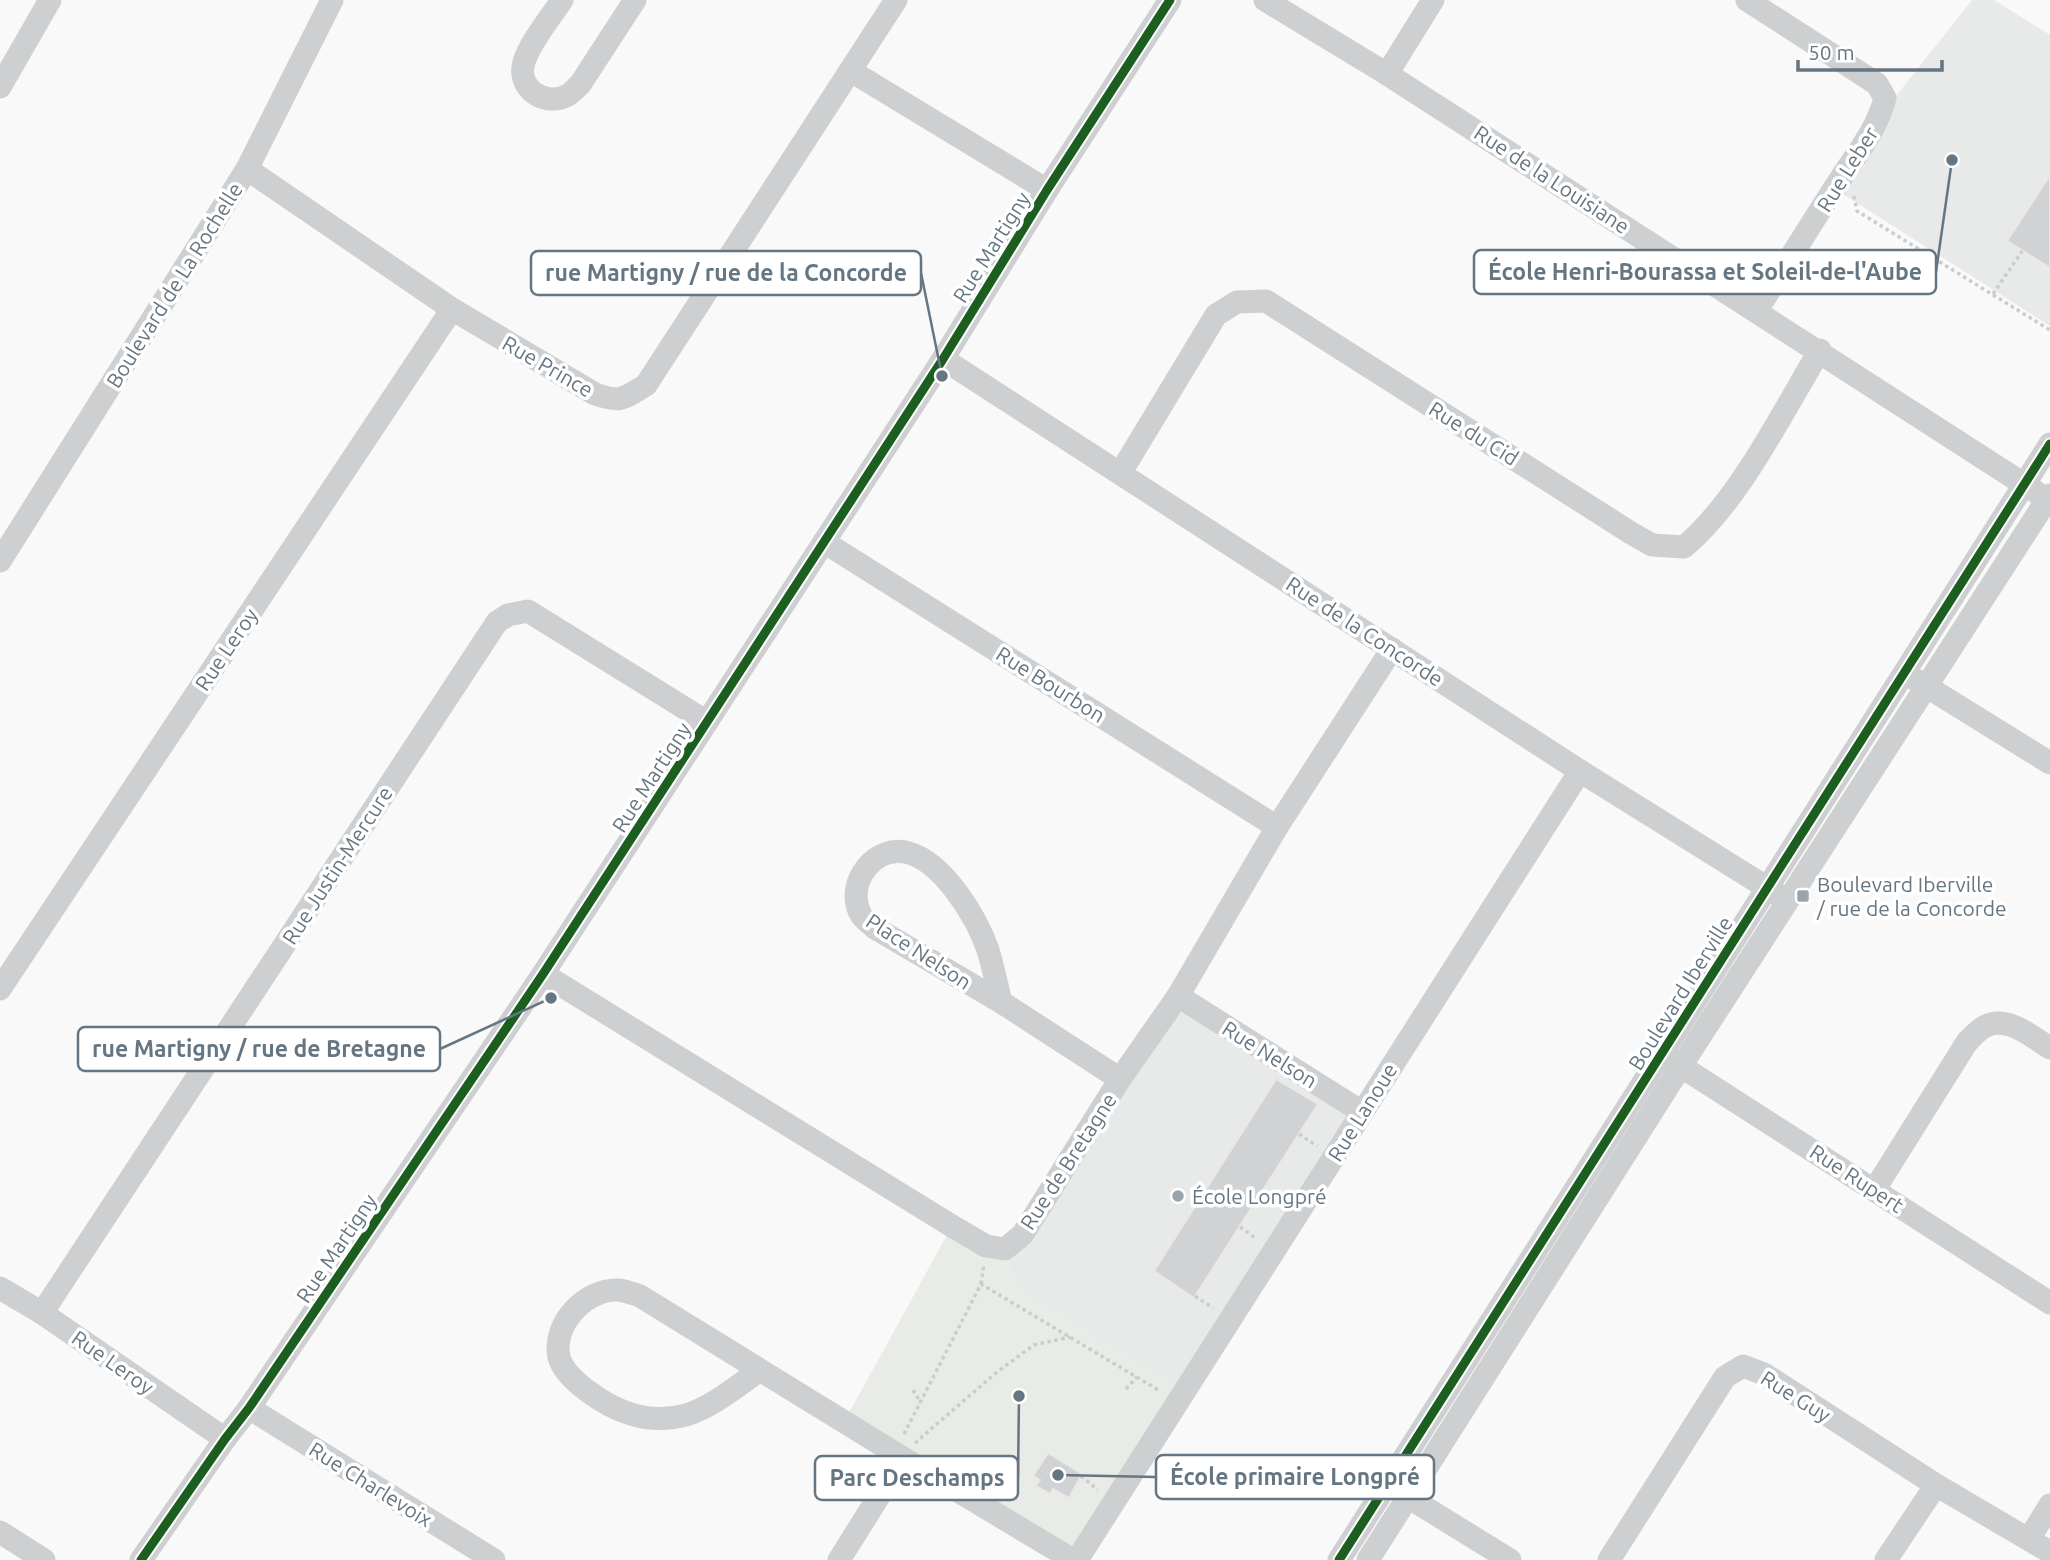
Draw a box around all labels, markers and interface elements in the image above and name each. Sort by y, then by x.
scale bar [1798,28,1941,72]
text: 50 m [1808,40,1855,64]
street label: Rue de la Louisiane [1470,120,1634,238]
street label: Rue Leber [1811,122,1883,216]
street label: Boulevard de La Rochelle [101,178,247,392]
street label: Rue Martigny [947,187,1035,307]
callout: École Henri-Bourassa et Soleil-de-l'Aube [1474,250,1936,294]
callout: rue Martigny / rue de la Concorde [531,251,921,295]
text: École Henri-Bourassa et Soleil-de-l'Aube [1488,256,1922,284]
text: rue Martigny / rue de la Concorde [545,260,907,285]
street label: Rue Prince [499,331,597,401]
street label: Rue du Cid [1425,396,1523,470]
street label: Rue de la Concorde [1282,571,1448,691]
street label: Rue Leroy [190,603,262,695]
street label: Rue Bourbon [992,641,1110,727]
street label: Rue Martigny [607,718,695,836]
street label: Rue Justin-Mercure [277,782,397,948]
place label: Boulevard Iberville / rue de la Concorde [1816,872,2007,920]
marker: Boulevard Iberville / rue de la Concorde [1795,888,1811,904]
street label: Place Nelson [862,908,976,994]
street label: Boulevard Iberville [1623,912,1737,1074]
street label: Rue Nelson [1218,1015,1322,1093]
callout: rue Martigny / rue de Bretagne [78,1027,440,1071]
text: rue Martigny / rue de Bretagne [92,1036,426,1061]
street label: Rue Lanoue [1322,1059,1402,1165]
street label: Rue de Bretagne [1015,1088,1121,1234]
street label: Rue Rupert [1806,1139,1908,1217]
place label: École Longpré [1192,1184,1327,1208]
marker: École Longpré [1170,1188,1186,1204]
street label: Rue Martigny [291,1189,381,1307]
street label: Rue Leroy [68,1325,158,1399]
street label: Rue Guy [1757,1365,1835,1427]
street label: Rue Charlevoix [305,1437,437,1532]
callout: École primaire Longpré [1156,1455,1434,1499]
callout: Parc Deschamps [815,1456,1018,1500]
text: École primaire Longpré [1170,1461,1420,1489]
text: Parc Deschamps [829,1465,1005,1490]

